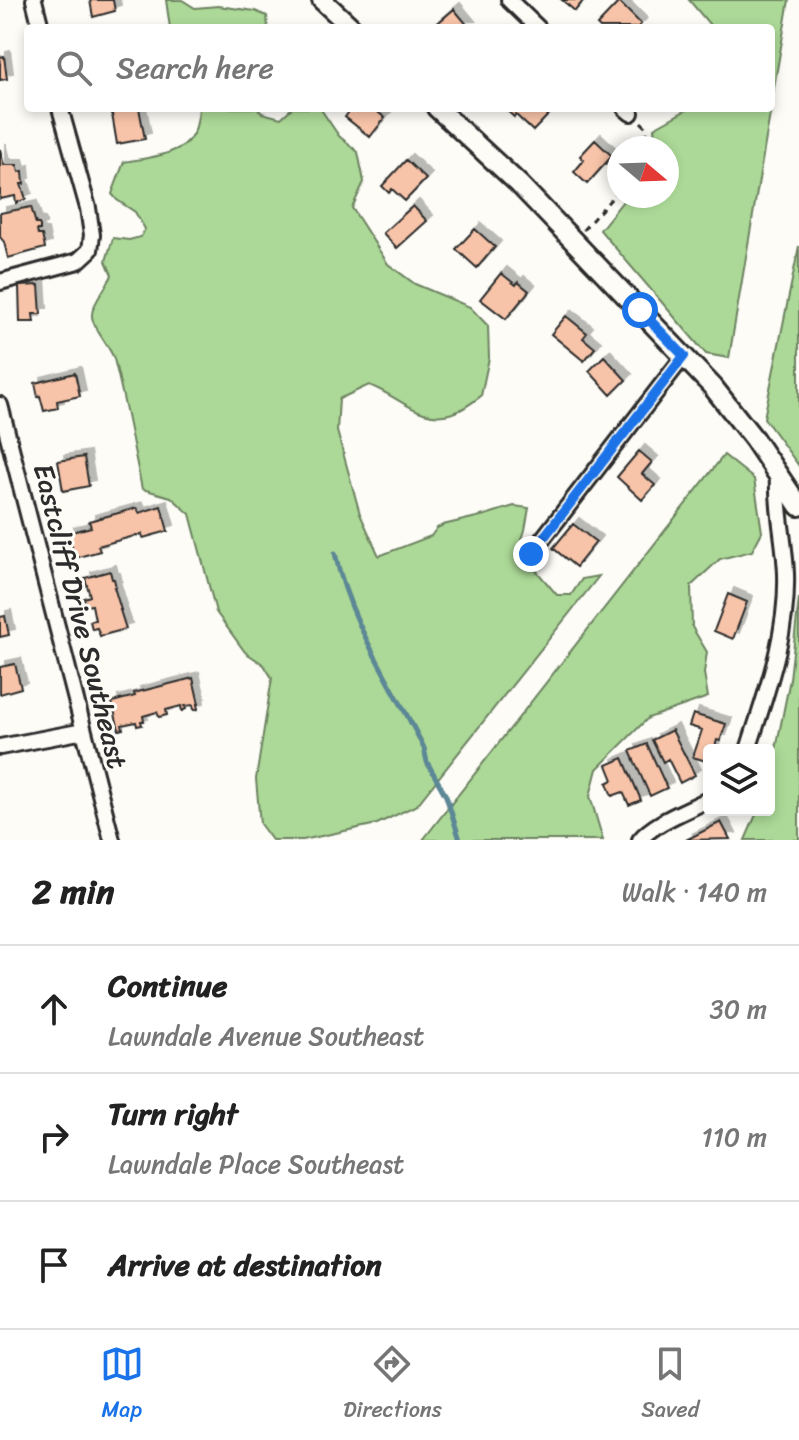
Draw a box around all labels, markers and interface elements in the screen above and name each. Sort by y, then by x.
search box [24,24,775,112]
text: Search here [116,41,274,95]
icon: search [52,46,96,90]
north arrow [607,136,679,208]
route start [622,292,658,328]
street label: Eastcliff Drive Southeast [19,458,142,774]
route end [513,536,549,572]
map controls [703,744,775,816]
button: layers [703,744,775,816]
text: 2 min [32,862,114,922]
text: Walk · 140 m [622,869,767,915]
text: Continue [108,959,227,1013]
text: 30 m [710,986,767,1032]
icon: ahead [32,987,76,1031]
text: Lawndale Avenue Southeast [108,1013,424,1059]
text: Turn right [108,1087,238,1141]
text: 110 m [702,1114,767,1160]
icon: right [32,1115,76,1159]
text: Lawndale Place Southeast [108,1141,404,1187]
text: Arrive at destination [108,1238,382,1292]
icon: arrive [32,1243,76,1287]
tab: Map [100,1342,144,1429]
tab: Directions [343,1342,442,1429]
tab: Saved [641,1342,699,1429]

